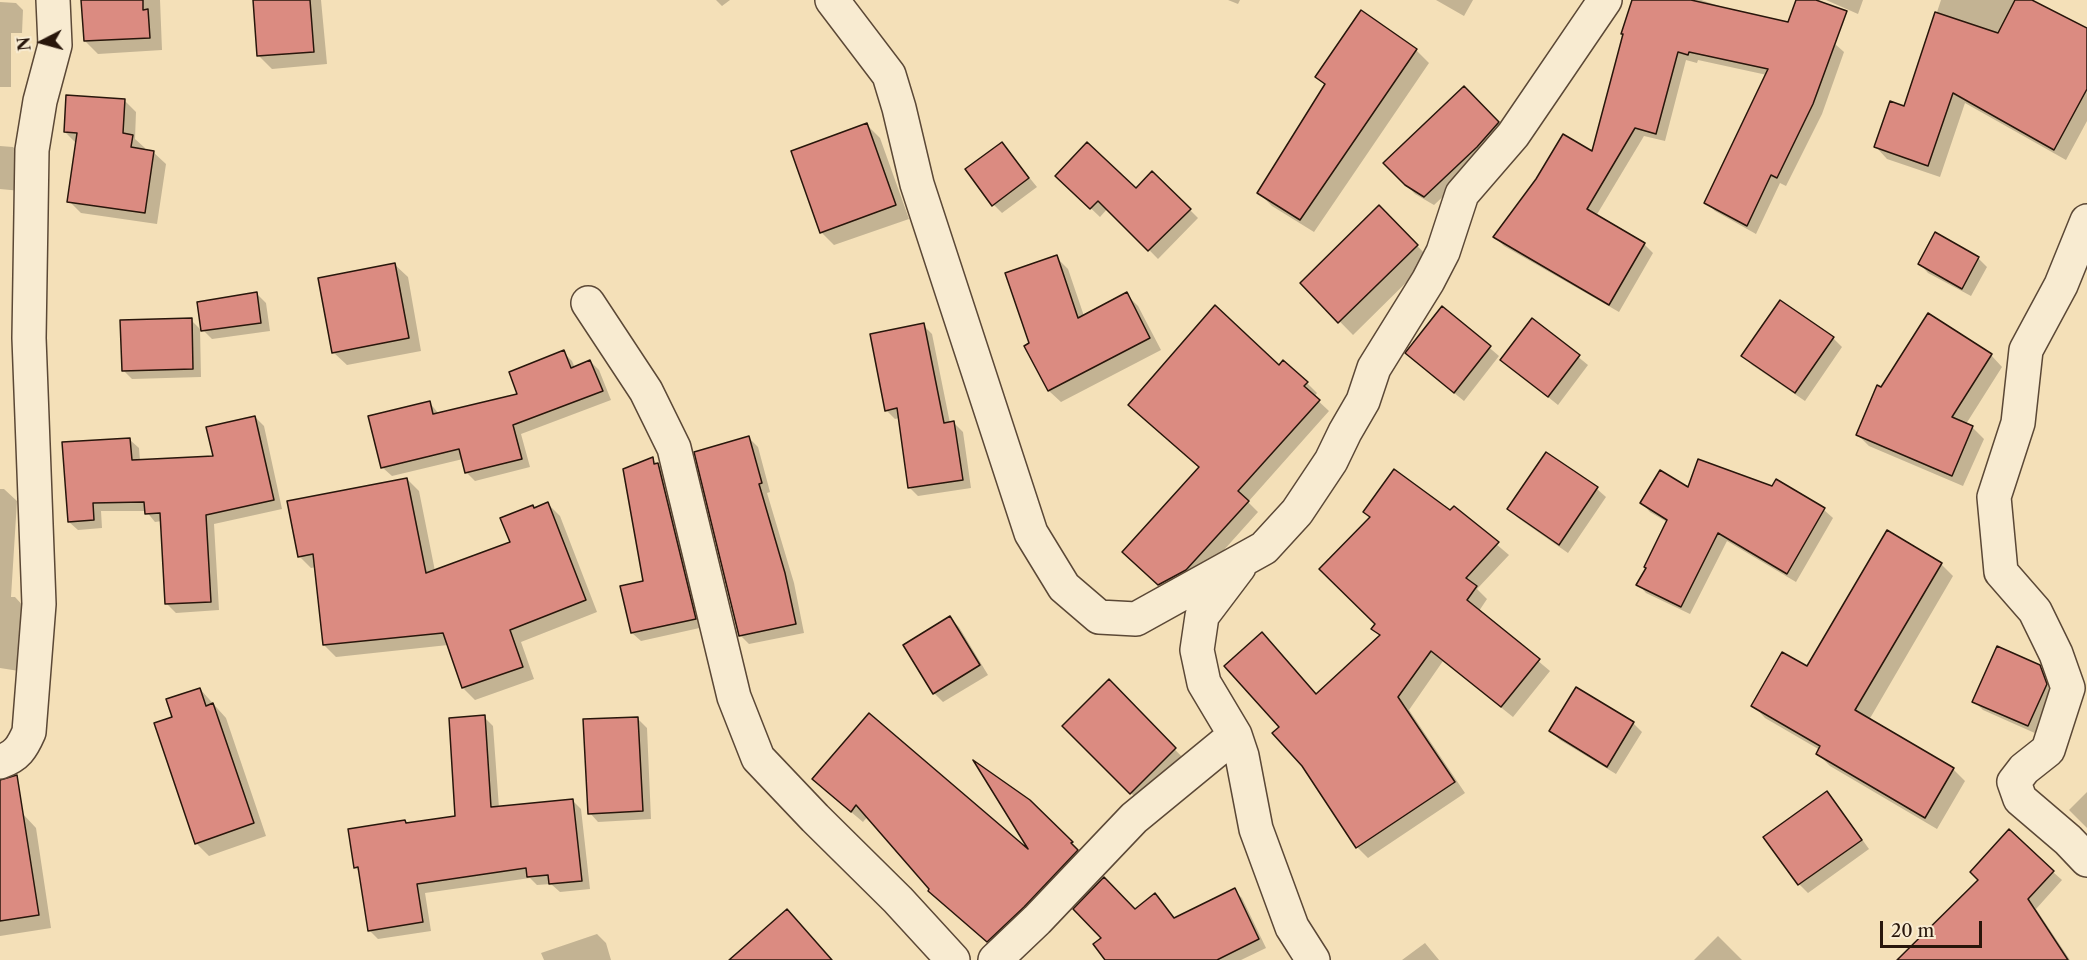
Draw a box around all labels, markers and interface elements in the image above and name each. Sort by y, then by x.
north arrow [12,12,72,72]
text: N [13,36,35,52]
scale bar [1883,909,1985,947]
text: 20 m [1891,920,1934,942]

